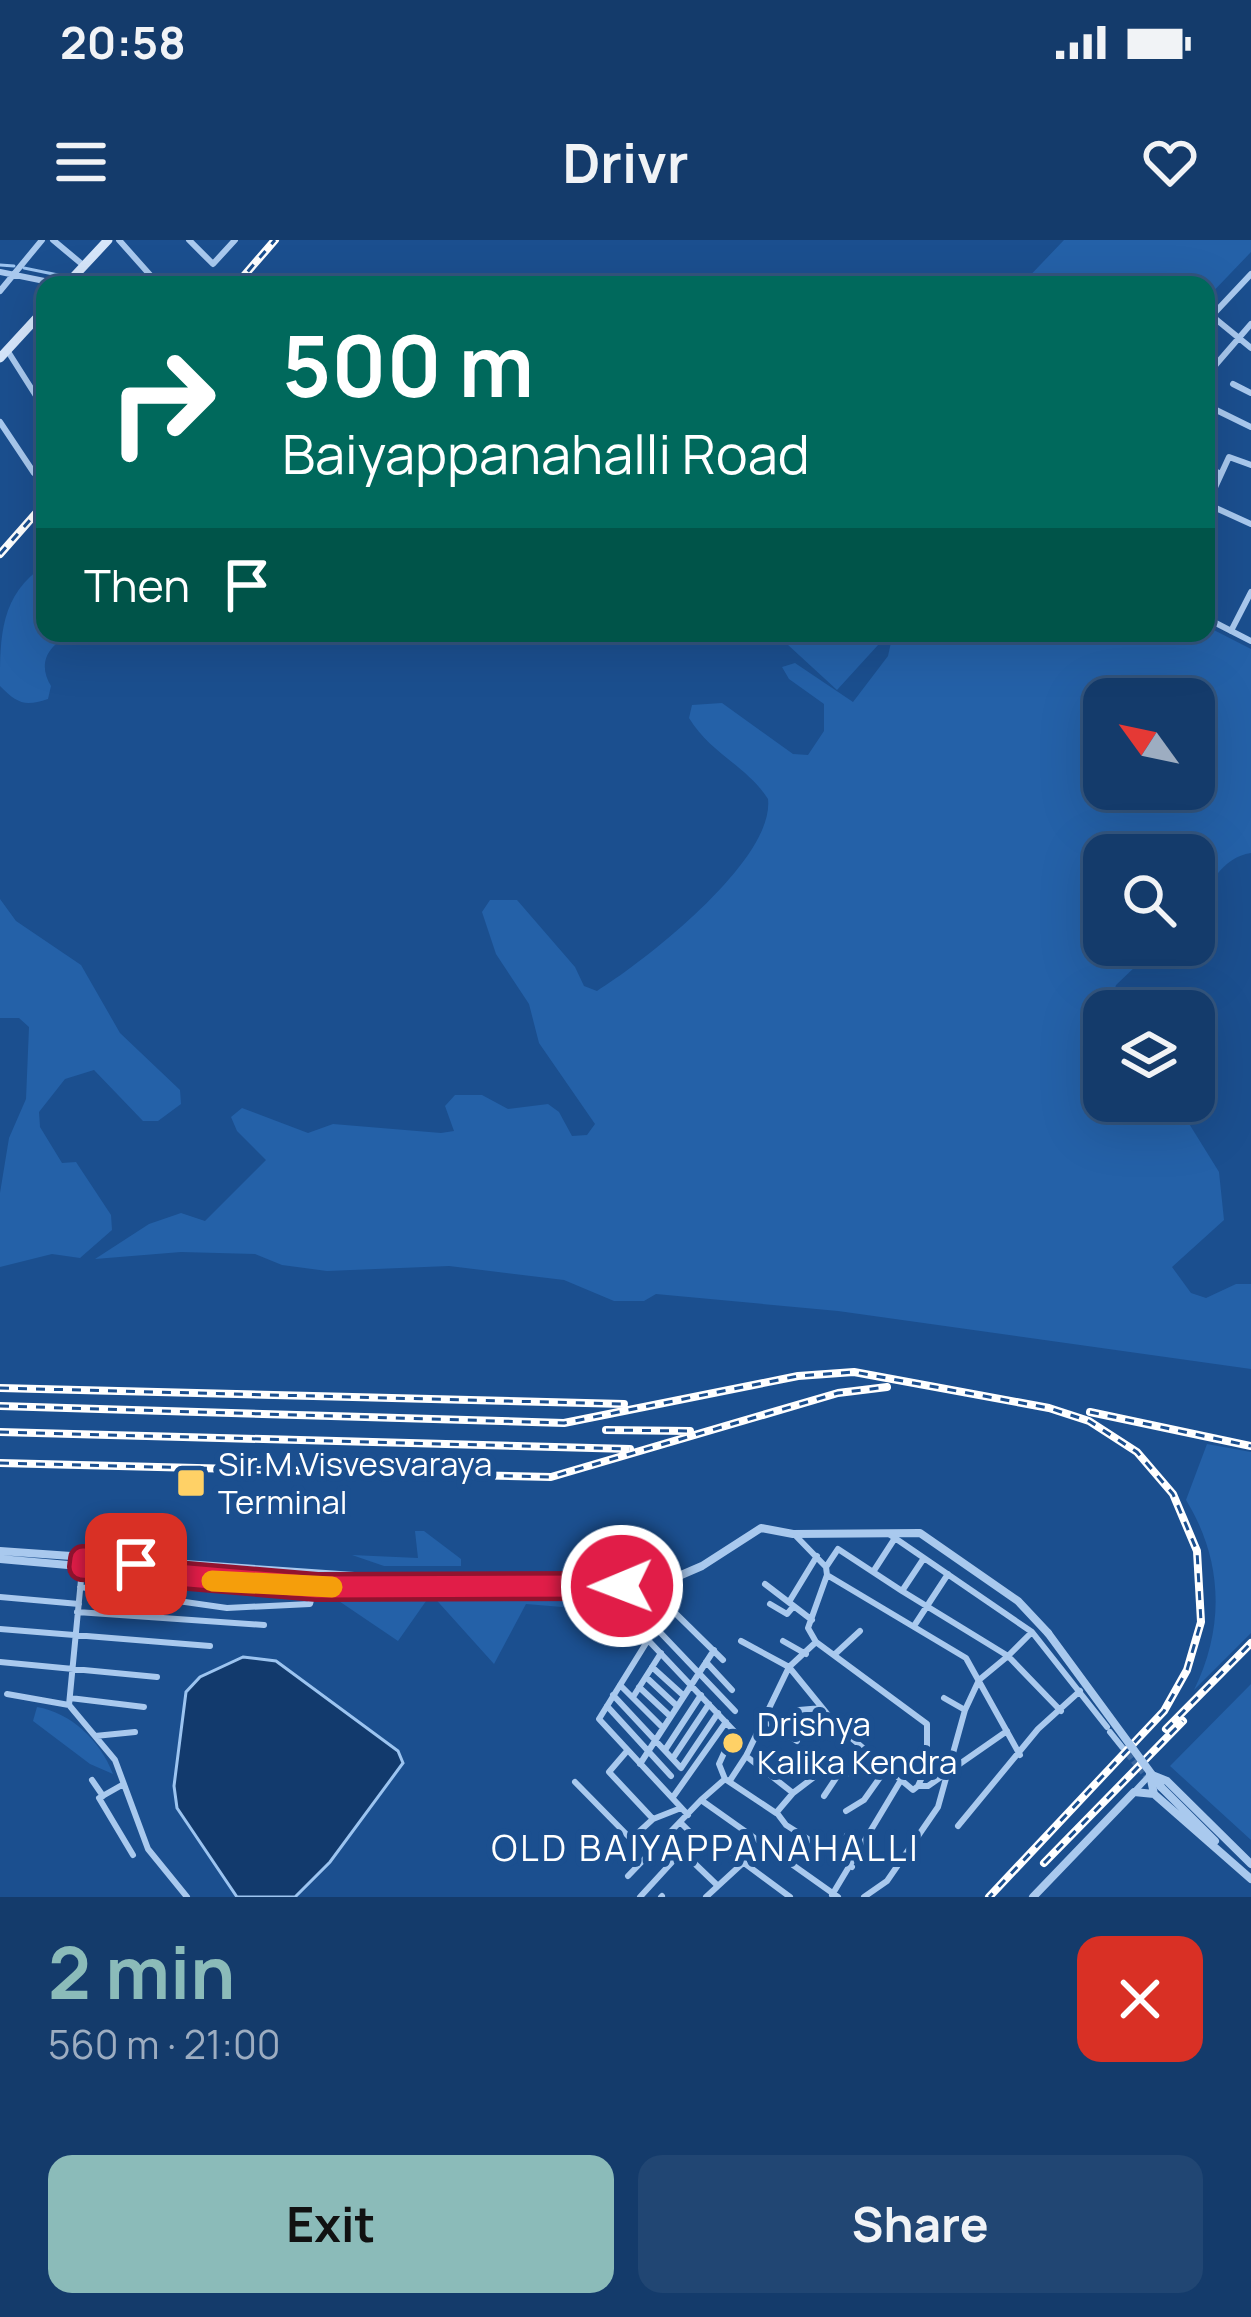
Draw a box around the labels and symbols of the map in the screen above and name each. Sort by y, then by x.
north arrow [1083,678,1215,810]
place label: Sir M Visvesvaraya Terminal [218,1441,492,1524]
marker: Sir M Visvesvaraya Terminal [175,1467,207,1499]
pin [85,1513,187,1615]
position arrow [559,1523,685,1649]
place label: Drishya Kalika Kendra [757,1701,957,1784]
marker: Drishya Kalika Kendra [720,1730,746,1756]
district label: OLD BAIYAPPANAHALLI [491,1823,921,1872]

